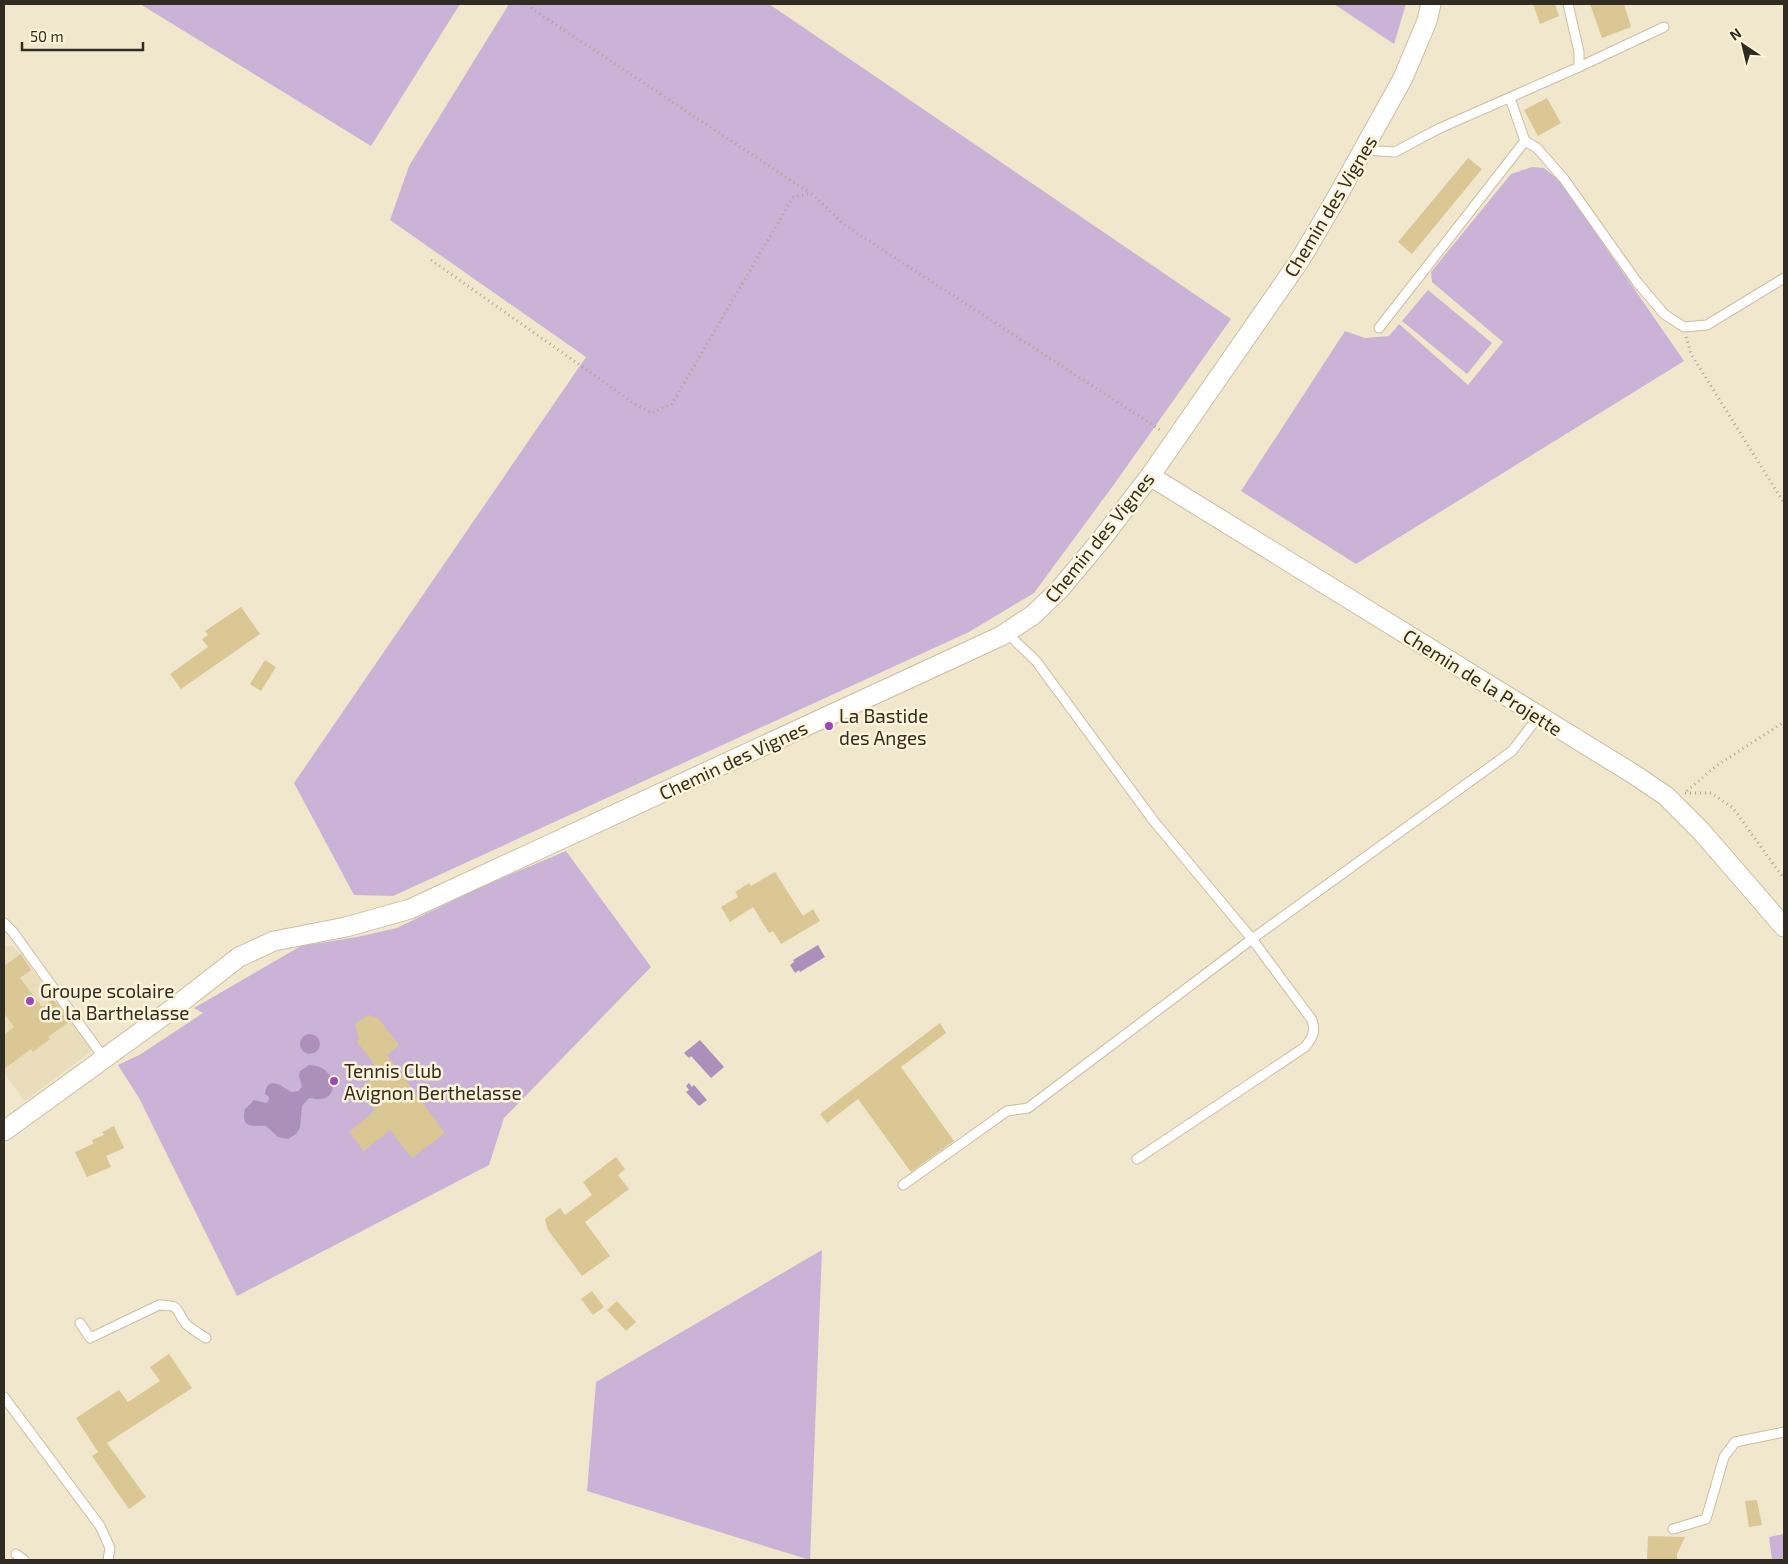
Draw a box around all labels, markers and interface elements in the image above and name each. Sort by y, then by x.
scale bar [22,20,144,52]
north arrow [1718,20,1768,70]
text: N [1726,24,1744,44]
text: 50 m [30,27,64,45]
street label: Chemin des Vignes [1279,131,1381,281]
street label: Chemin des Vignes [1039,467,1159,607]
street label: Chemin de la Projette [1399,624,1567,740]
place label: La Bastide des Anges [839,704,928,749]
street label: Chemin des Vignes [655,716,811,804]
marker: La Bastide des Anges [823,720,835,732]
place label: Groupe scolaire de la Barthelasse [40,979,190,1024]
marker: Groupe scolaire de la Barthelasse [24,995,36,1007]
place label: Tennis Club Avignon Berthelasse [344,1059,522,1104]
marker: Tennis Club Avignon Berthelasse [328,1075,340,1087]

